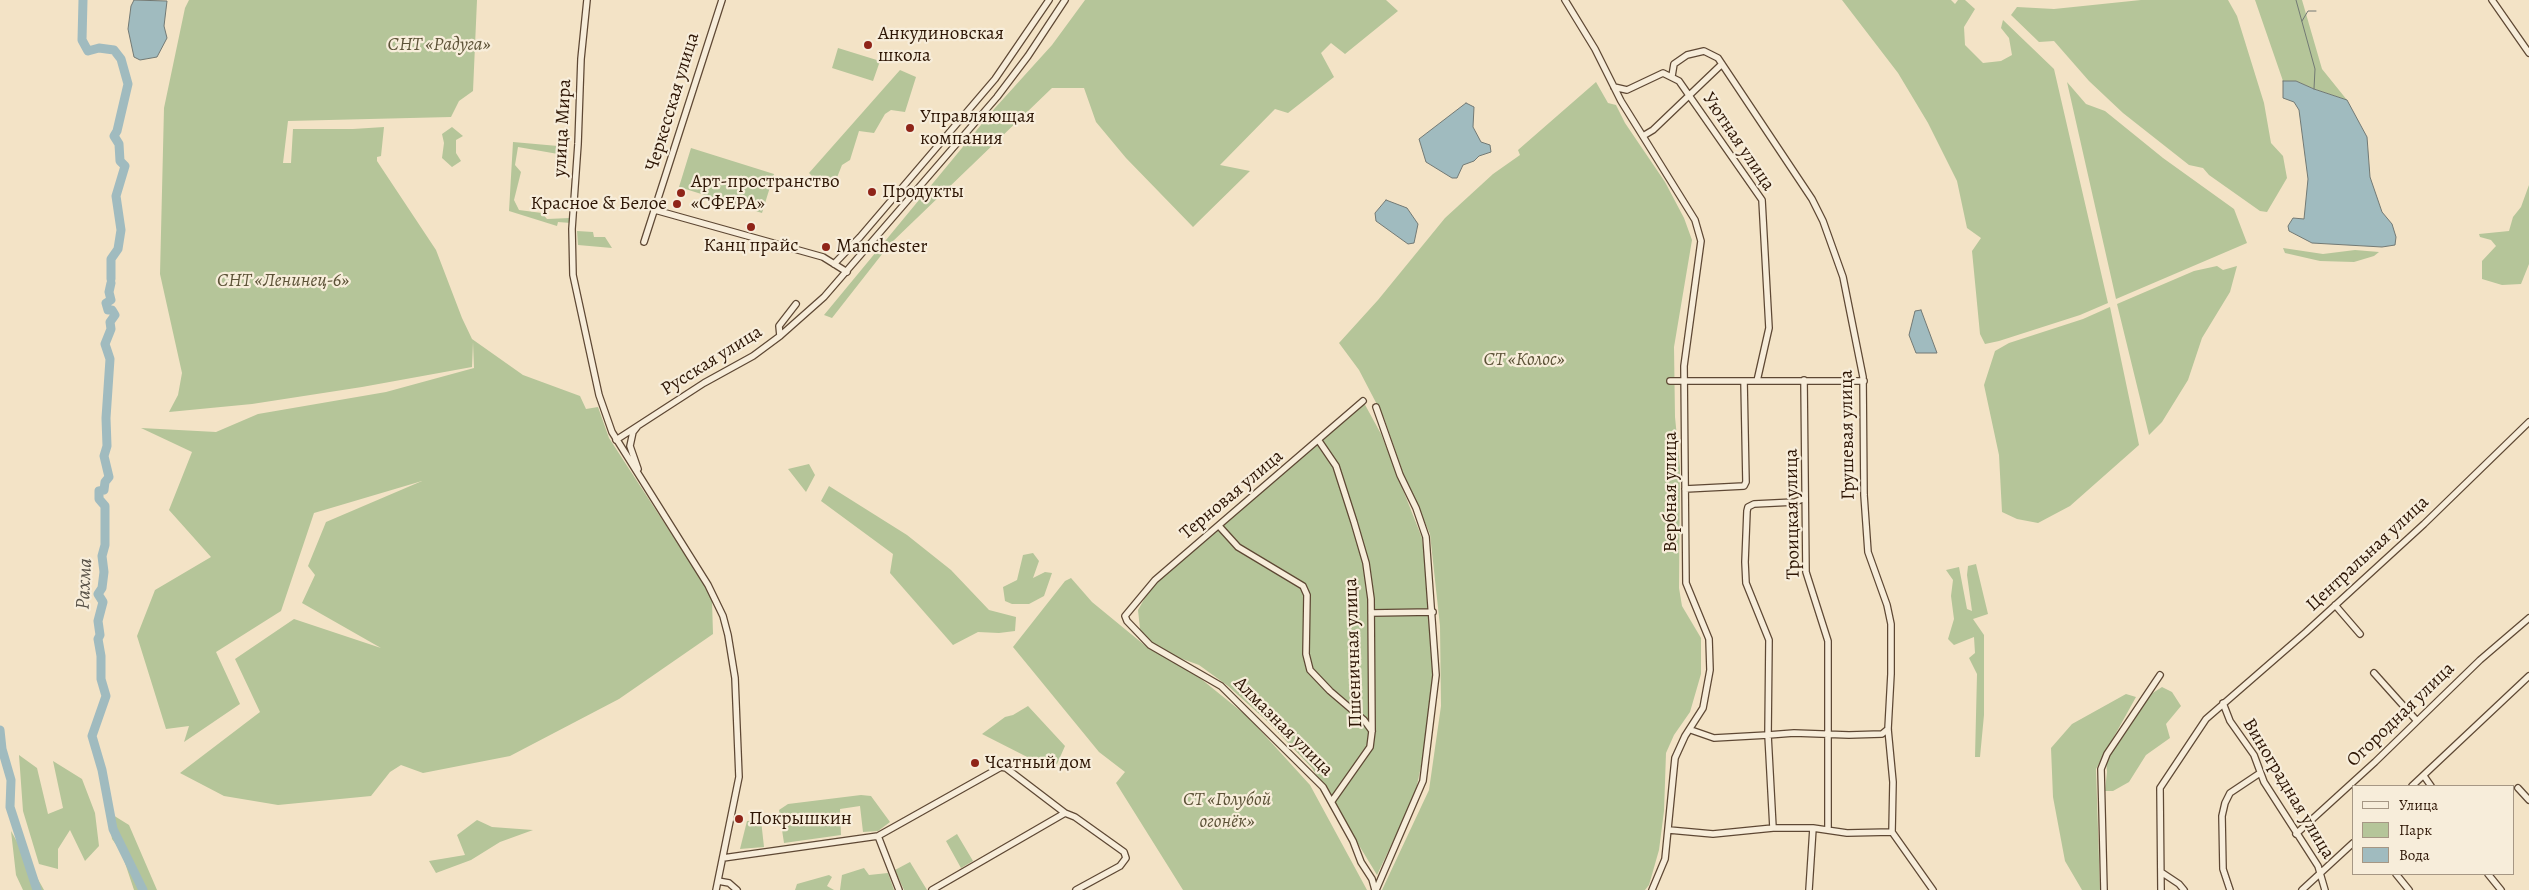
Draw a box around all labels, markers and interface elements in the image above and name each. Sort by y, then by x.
place label: Анкудиновская школа [878,23,1004,67]
street label: Черкесская улица [641,30,705,174]
park label: СНТ «Радуга» [388,34,490,56]
marker: Анкудиновская школа [862,39,874,51]
street label: улица Мира [549,78,577,178]
street label: Уютная улица [1697,88,1779,196]
place label: Управляющая компания [920,106,1035,150]
marker: Управляющая компания [904,122,916,134]
place label: Арт-пространство «СФЕРА» [691,171,840,215]
place label: Продукты [882,181,964,203]
marker: Продукты [866,186,878,198]
marker: Арт-пространство «СФЕРА» [675,187,687,199]
place label: Красное & Белое [530,193,667,215]
marker: Красное & Белое [671,198,683,210]
marker: Канц прайс [745,221,757,233]
place label: Канц прайс [704,235,798,257]
place label: Manchester [836,236,928,258]
marker: Manchester [820,241,832,253]
park label: СНТ «Ленинец-6» [217,270,349,292]
street label: Русская улица [657,321,767,401]
park label: СТ «Колос» [1483,349,1565,371]
street label: Грушевая улица [1835,370,1861,500]
street label: Вербная улица [1660,431,1682,553]
street label: Терновая улица [1176,445,1288,545]
street label: Троицкая улица [1780,448,1806,580]
street label: Центральная улица [2302,491,2434,617]
water label: Рахма [72,558,98,610]
street label: Пшеничная улица [1340,578,1368,728]
street label: Огородная улица [2342,658,2460,772]
street label: Алмазная улица [1228,672,1338,782]
street label: Виноградная улица [2237,714,2339,864]
place label: Чсатный дом [985,752,1092,774]
marker: Чсатный дом [969,757,981,769]
legend [2352,785,2514,875]
park label: СТ «Голубой огонёк» [1183,789,1271,833]
text: Улица [2399,795,2438,815]
place label: Покрышкин [749,808,852,830]
marker: Покрышкин [733,813,745,825]
text: Парк [2399,820,2432,840]
text: Вода [2399,845,2430,865]

